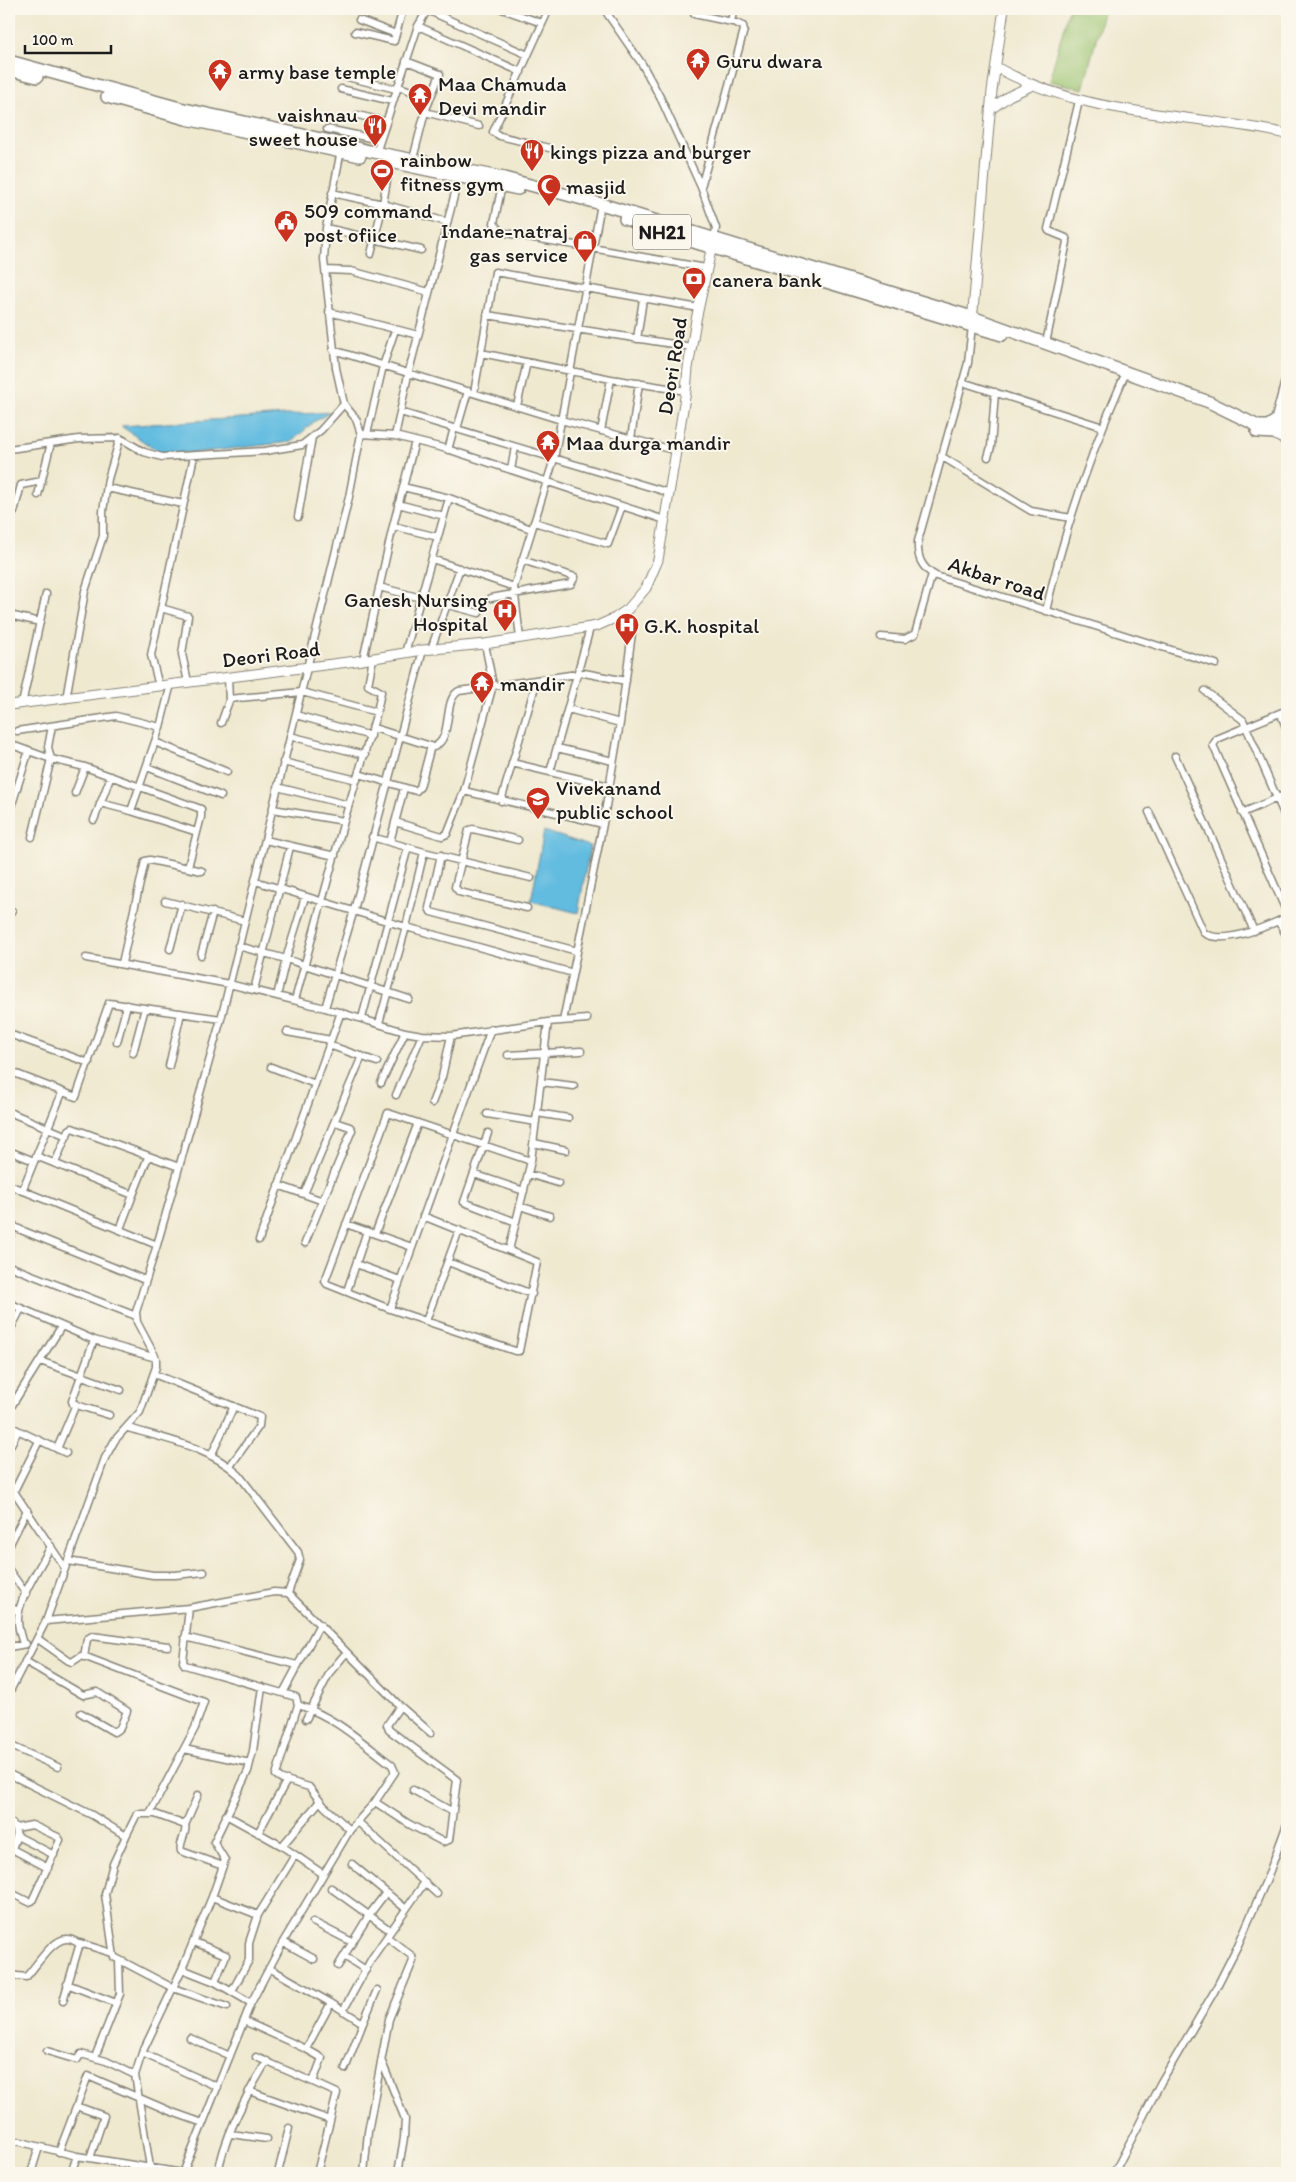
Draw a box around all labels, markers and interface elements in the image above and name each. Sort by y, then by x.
scale bar [25,22,111,54]
text: 100 m [32,31,74,49]
temple icon: Guru dwara [685,47,711,81]
place label: Guru dwara [716,48,822,73]
temple icon: army base temple [207,58,233,92]
place label: army base temple [238,59,396,84]
place label: Maa Chamuda Devi mandir [438,71,566,120]
temple icon: Maa Chamuda Devi mandir [407,82,433,116]
place label: vaishnau sweet house [249,102,358,151]
restaurant icon: vaishnau sweet house [362,113,388,147]
restaurant icon: kings pizza and burger [519,138,545,172]
place label: kings pizza and burger [550,139,752,164]
place label: rainbow fitness gym [400,147,505,196]
sports icon: rainbow fitness gym [369,158,395,192]
mosque icon: masjid [536,173,562,207]
place label: masjid [566,174,627,199]
place label: 509 command post ofiice [304,198,432,247]
public building icon: 509 command post ofiice [273,209,299,243]
road number: NH21 [633,214,691,250]
place label: Indane-natraj gas service [441,218,568,267]
shop icon: Indane-natraj gas service [572,229,598,263]
bank icon: canera bank [681,266,707,300]
place label: canera bank [712,267,822,292]
street label: Deori Road [652,315,692,417]
temple icon: Maa durga mandir [535,429,561,463]
place label: Maa durga mandir [566,430,731,455]
street label: Akbar road [945,551,1049,605]
place label: Ganesh Nursing Hospital [344,587,488,636]
hospital icon: Ganesh Nursing Hospital [492,598,518,632]
hospital icon: G.K. hospital [614,612,640,646]
place label: G.K. hospital [644,613,759,638]
street label: Deori Road [221,636,321,672]
temple icon: mandir [469,670,495,704]
place label: mandir [500,671,566,696]
place label: Vivekanand public school [556,775,673,824]
school or university icon: Vivekanand public school [525,786,551,820]

